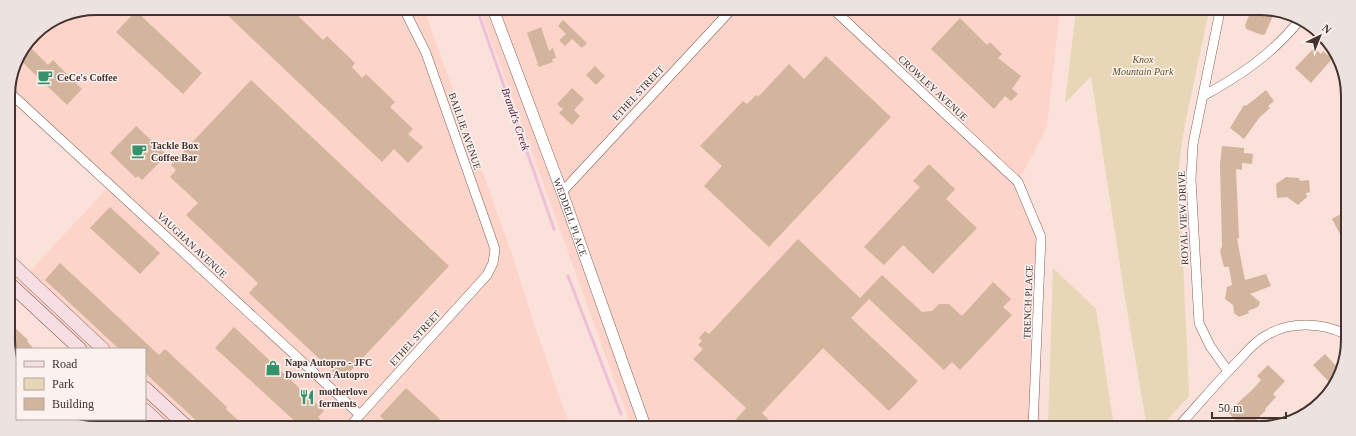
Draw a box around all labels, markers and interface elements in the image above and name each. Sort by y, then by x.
north arrow [1300,16,1340,56]
text: N [1320,22,1334,36]
street label: CROWLEY AVENUE [896,53,970,123]
park label: Knox Mountain Park [1112,54,1174,77]
street label: ETHEL STREET [610,63,666,123]
cafe icon: CeCe's Coffee [36,68,54,86]
place label: CeCe's Coffee [57,72,118,83]
water label: Brandt's Creek [500,86,533,153]
street label: BAILLIE AVENUE [447,91,483,171]
place label: Tackle Box Coffee Bar [151,140,198,163]
cafe icon: Tackle Box Coffee Bar [130,142,148,160]
street label: ROYAL VIEW DRIVE [1176,171,1190,265]
street label: WEDDELL PLACE [552,176,590,257]
street label: VAUGHAN AVENUE [155,210,229,280]
street label: TRENCH PLACE [1021,265,1035,339]
street label: ETHEL STREET [387,308,443,368]
legend [16,348,146,420]
text: Road [52,357,77,371]
place label: Napa Autopro - JFC Downtown Autopro [285,357,372,380]
shop icon: Napa Autopro - JFC Downtown Autopro [264,359,282,377]
text: Park [52,377,74,391]
place label: motherlove ferments [319,386,368,409]
restaurant icon: motherlove ferments [298,388,316,406]
scale bar [1212,394,1286,420]
text: Building [52,397,94,411]
text: 50 m [1218,401,1243,415]

